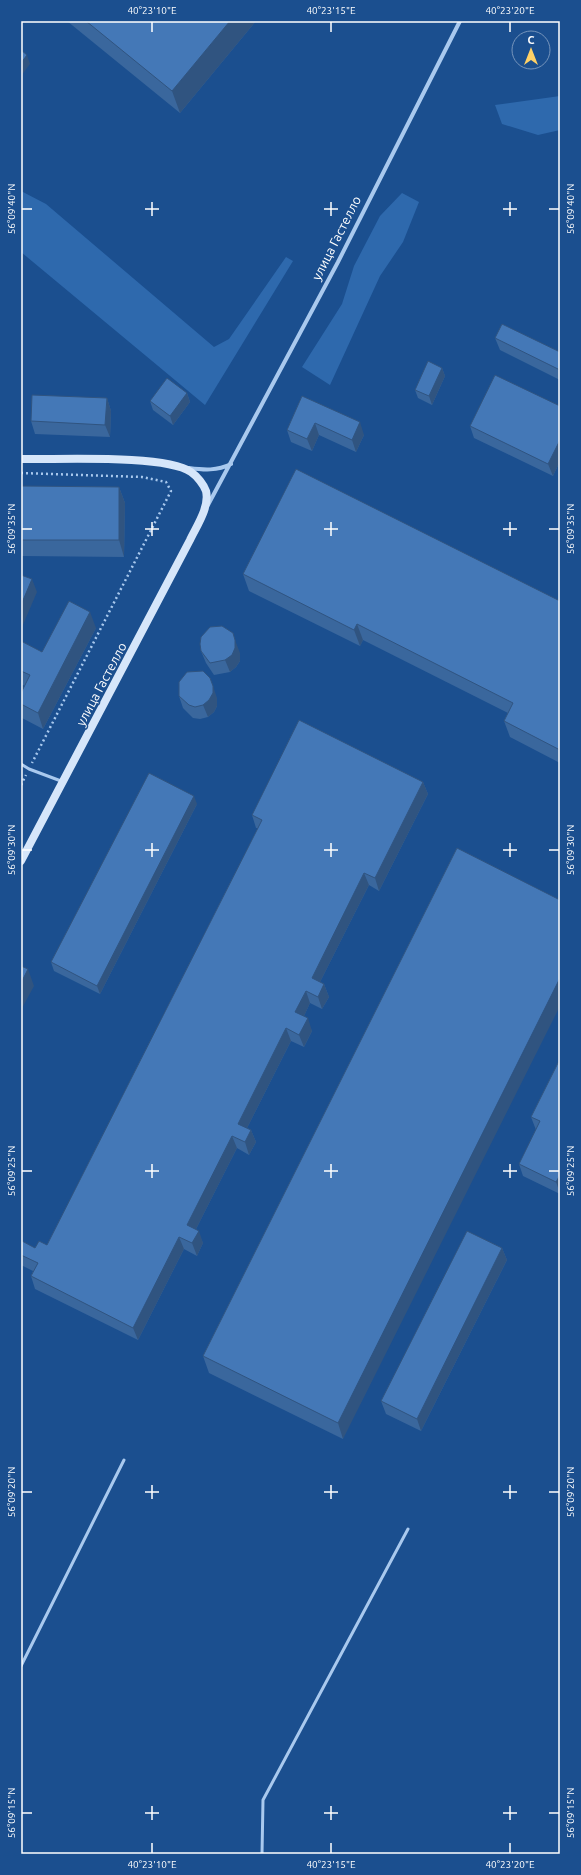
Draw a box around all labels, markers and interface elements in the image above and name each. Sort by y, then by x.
text: 40°23'10"E [127,5,177,16]
text: 40°23'15"E [306,5,356,16]
text: 40°23'20"E [485,5,535,16]
north arrow [511,30,551,70]
text: С [527,34,535,46]
text: 56°09'40"N [6,184,17,234]
text: 56°09'40"N [565,184,576,234]
street label: улица Гастелло [309,194,363,282]
text: 56°09'35"N [6,504,17,554]
text: 56°09'35"N [565,504,576,554]
street label: улица Гастелло [73,640,129,728]
text: 56°09'30"N [6,825,17,875]
text: 56°09'30"N [565,825,576,875]
text: 56°09'25"N [6,1146,17,1196]
text: 56°09'25"N [565,1146,576,1196]
text: 56°09'20"N [6,1467,17,1517]
text: 56°09'20"N [565,1467,576,1517]
text: 56°09'15"N [6,1788,17,1838]
text: 56°09'15"N [565,1788,576,1838]
text: 40°23'10"E [127,1859,177,1870]
text: 40°23'15"E [306,1859,356,1870]
text: 40°23'20"E [485,1859,535,1870]

